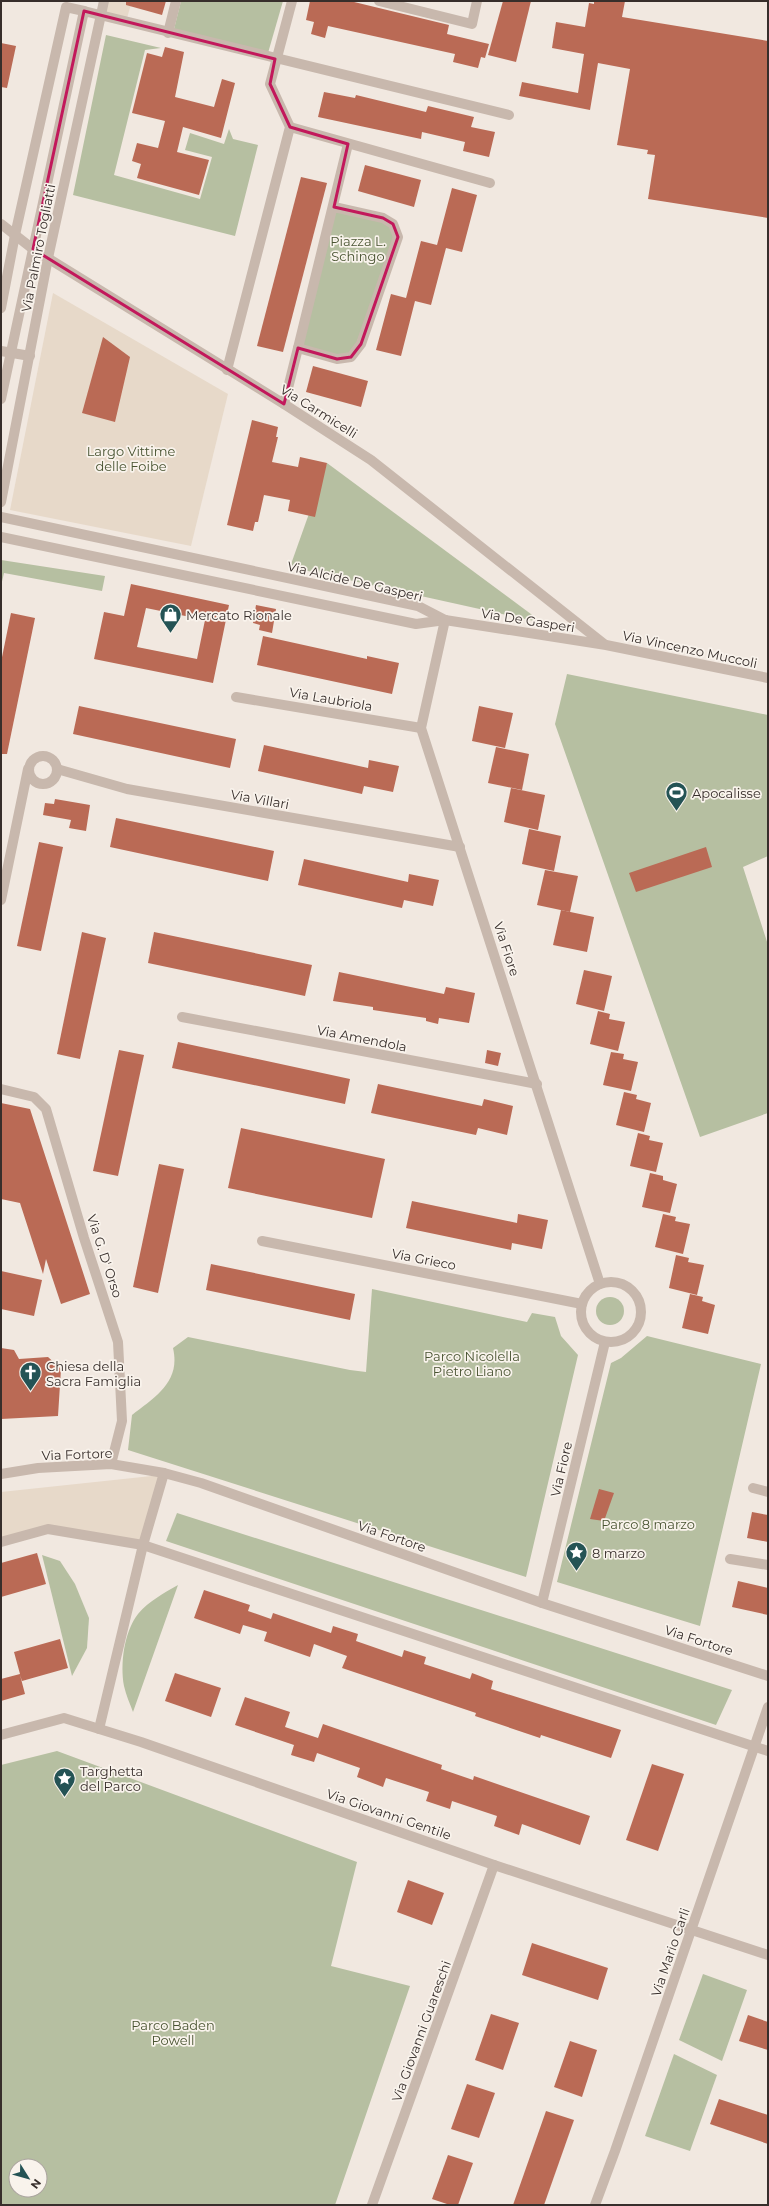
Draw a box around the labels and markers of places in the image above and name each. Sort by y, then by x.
shop icon: Mercato Rionale [158,602,184,635]
place label: Mercato Rionale [186,607,292,623]
sports icon: Apocalisse [664,780,690,813]
place label: Apocalisse [692,785,761,801]
place label: Chiesa della Sacra Famiglia [46,1358,141,1389]
church icon: Chiesa della Sacra Famiglia [17,1360,43,1393]
place icon: 8 marzo [564,1540,590,1573]
place label: 8 marzo [592,1545,645,1561]
place label: Targhetta del Parco [80,1763,143,1794]
place icon: Targhetta del Parco [52,1765,78,1798]

